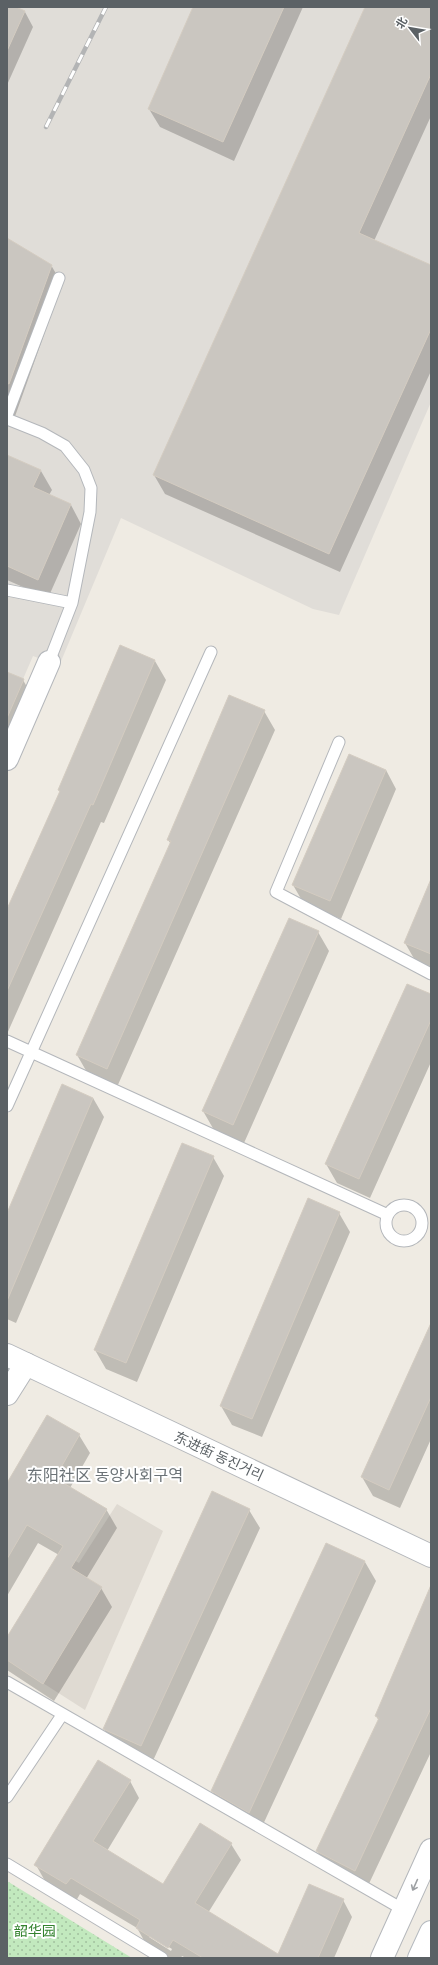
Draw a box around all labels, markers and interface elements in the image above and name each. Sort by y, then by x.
north arrow [390,8,430,48]
text: 北 [393,15,409,31]
street label: 东进街 동진거리 [172,1428,266,1484]
district label: 东阳社区 동양사회구역 [27,1466,183,1484]
one-way arrow [411,1879,418,1891]
park label: 韶华园 [14,1923,56,1939]

